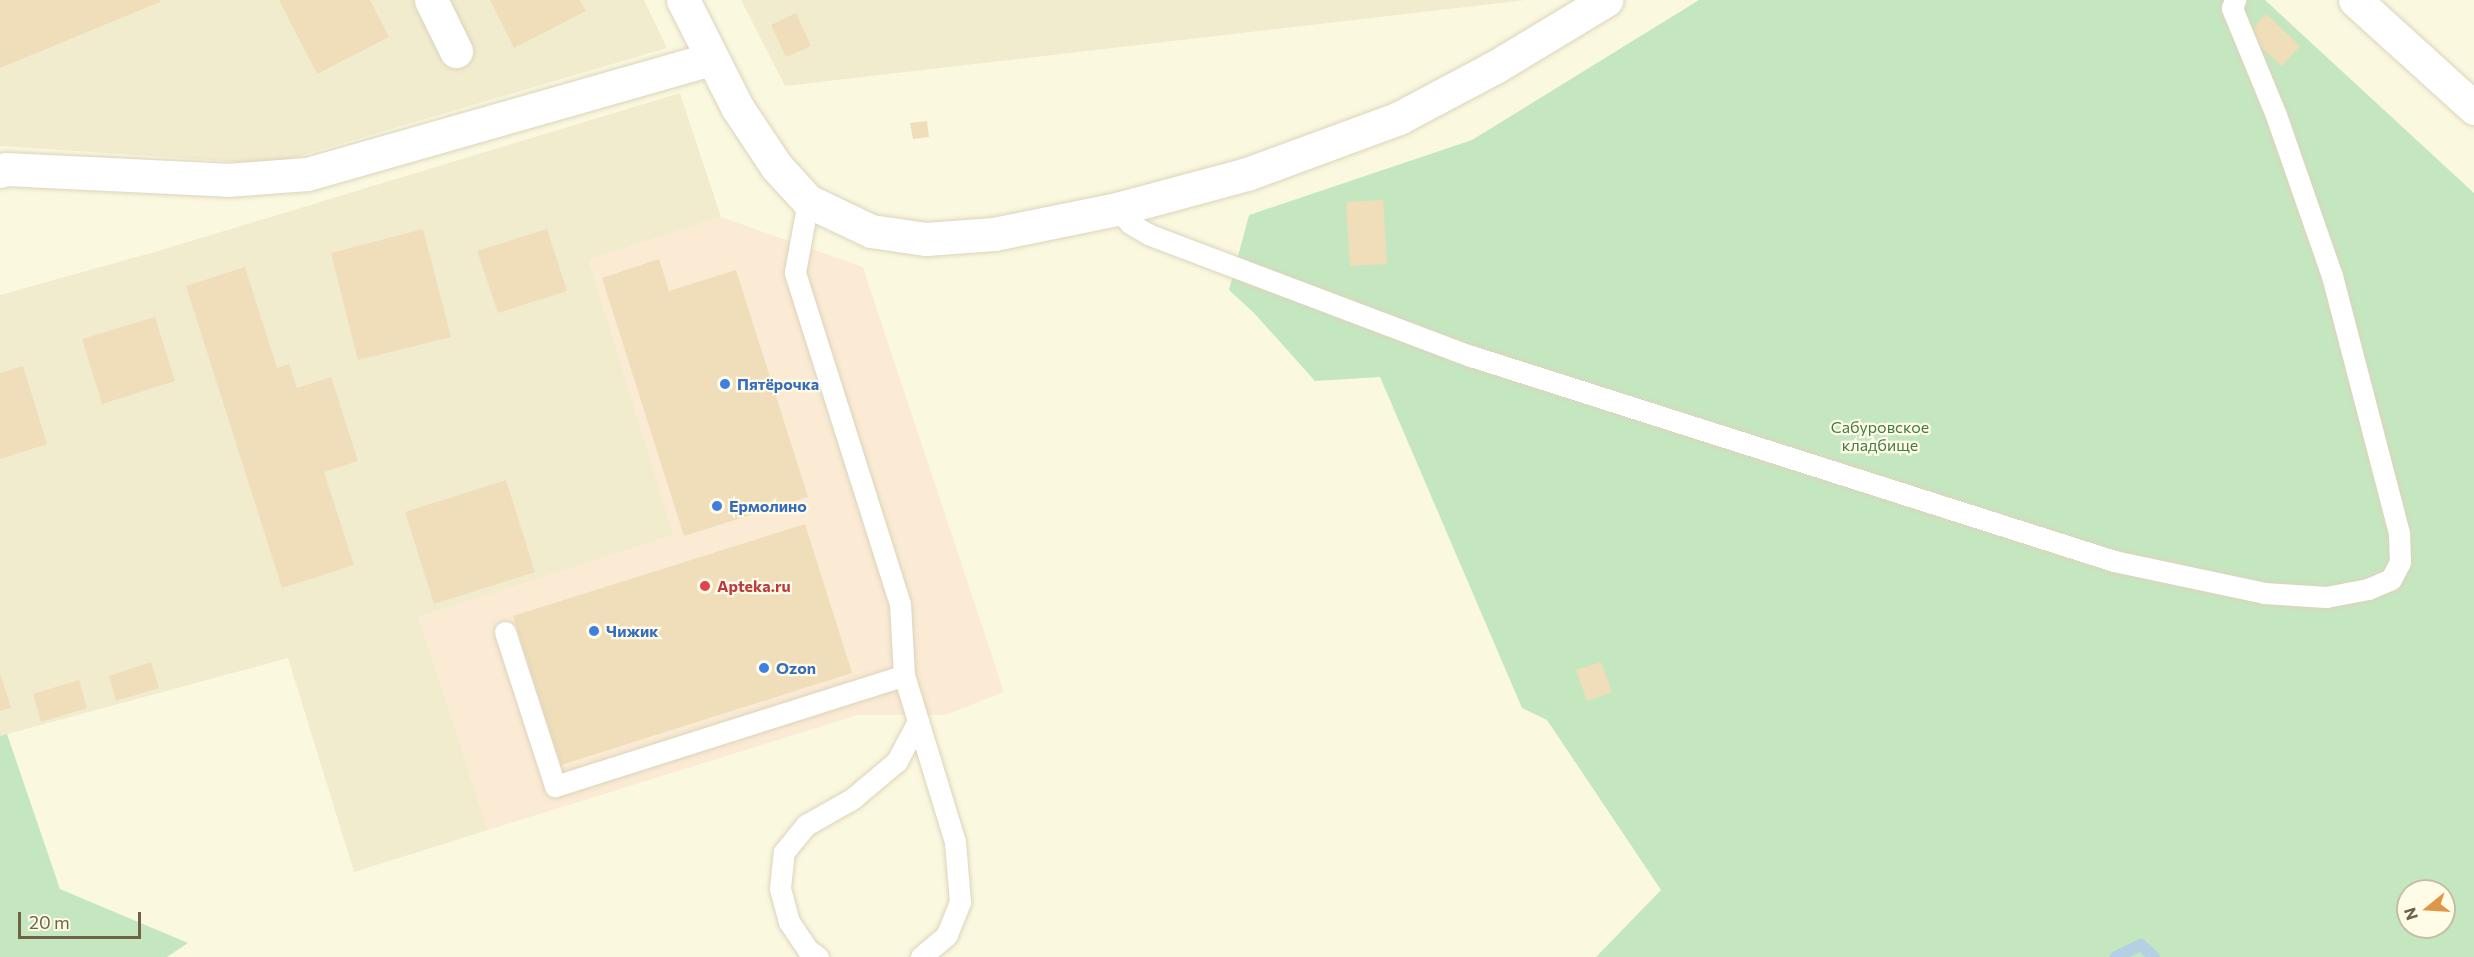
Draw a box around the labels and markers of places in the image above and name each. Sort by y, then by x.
place label: Пятёрочка [737,374,819,394]
marker: Пятёрочка [718,377,732,391]
place label: Ермолино [729,496,807,516]
marker: Ермолино [710,499,724,513]
place label: Apteka.ru [717,576,791,596]
marker: Apteka.ru [698,579,712,593]
place label: Чижик [606,621,658,641]
marker: Чижик [587,624,601,638]
place label: Ozon [776,658,816,678]
marker: Ozon [757,661,771,675]

